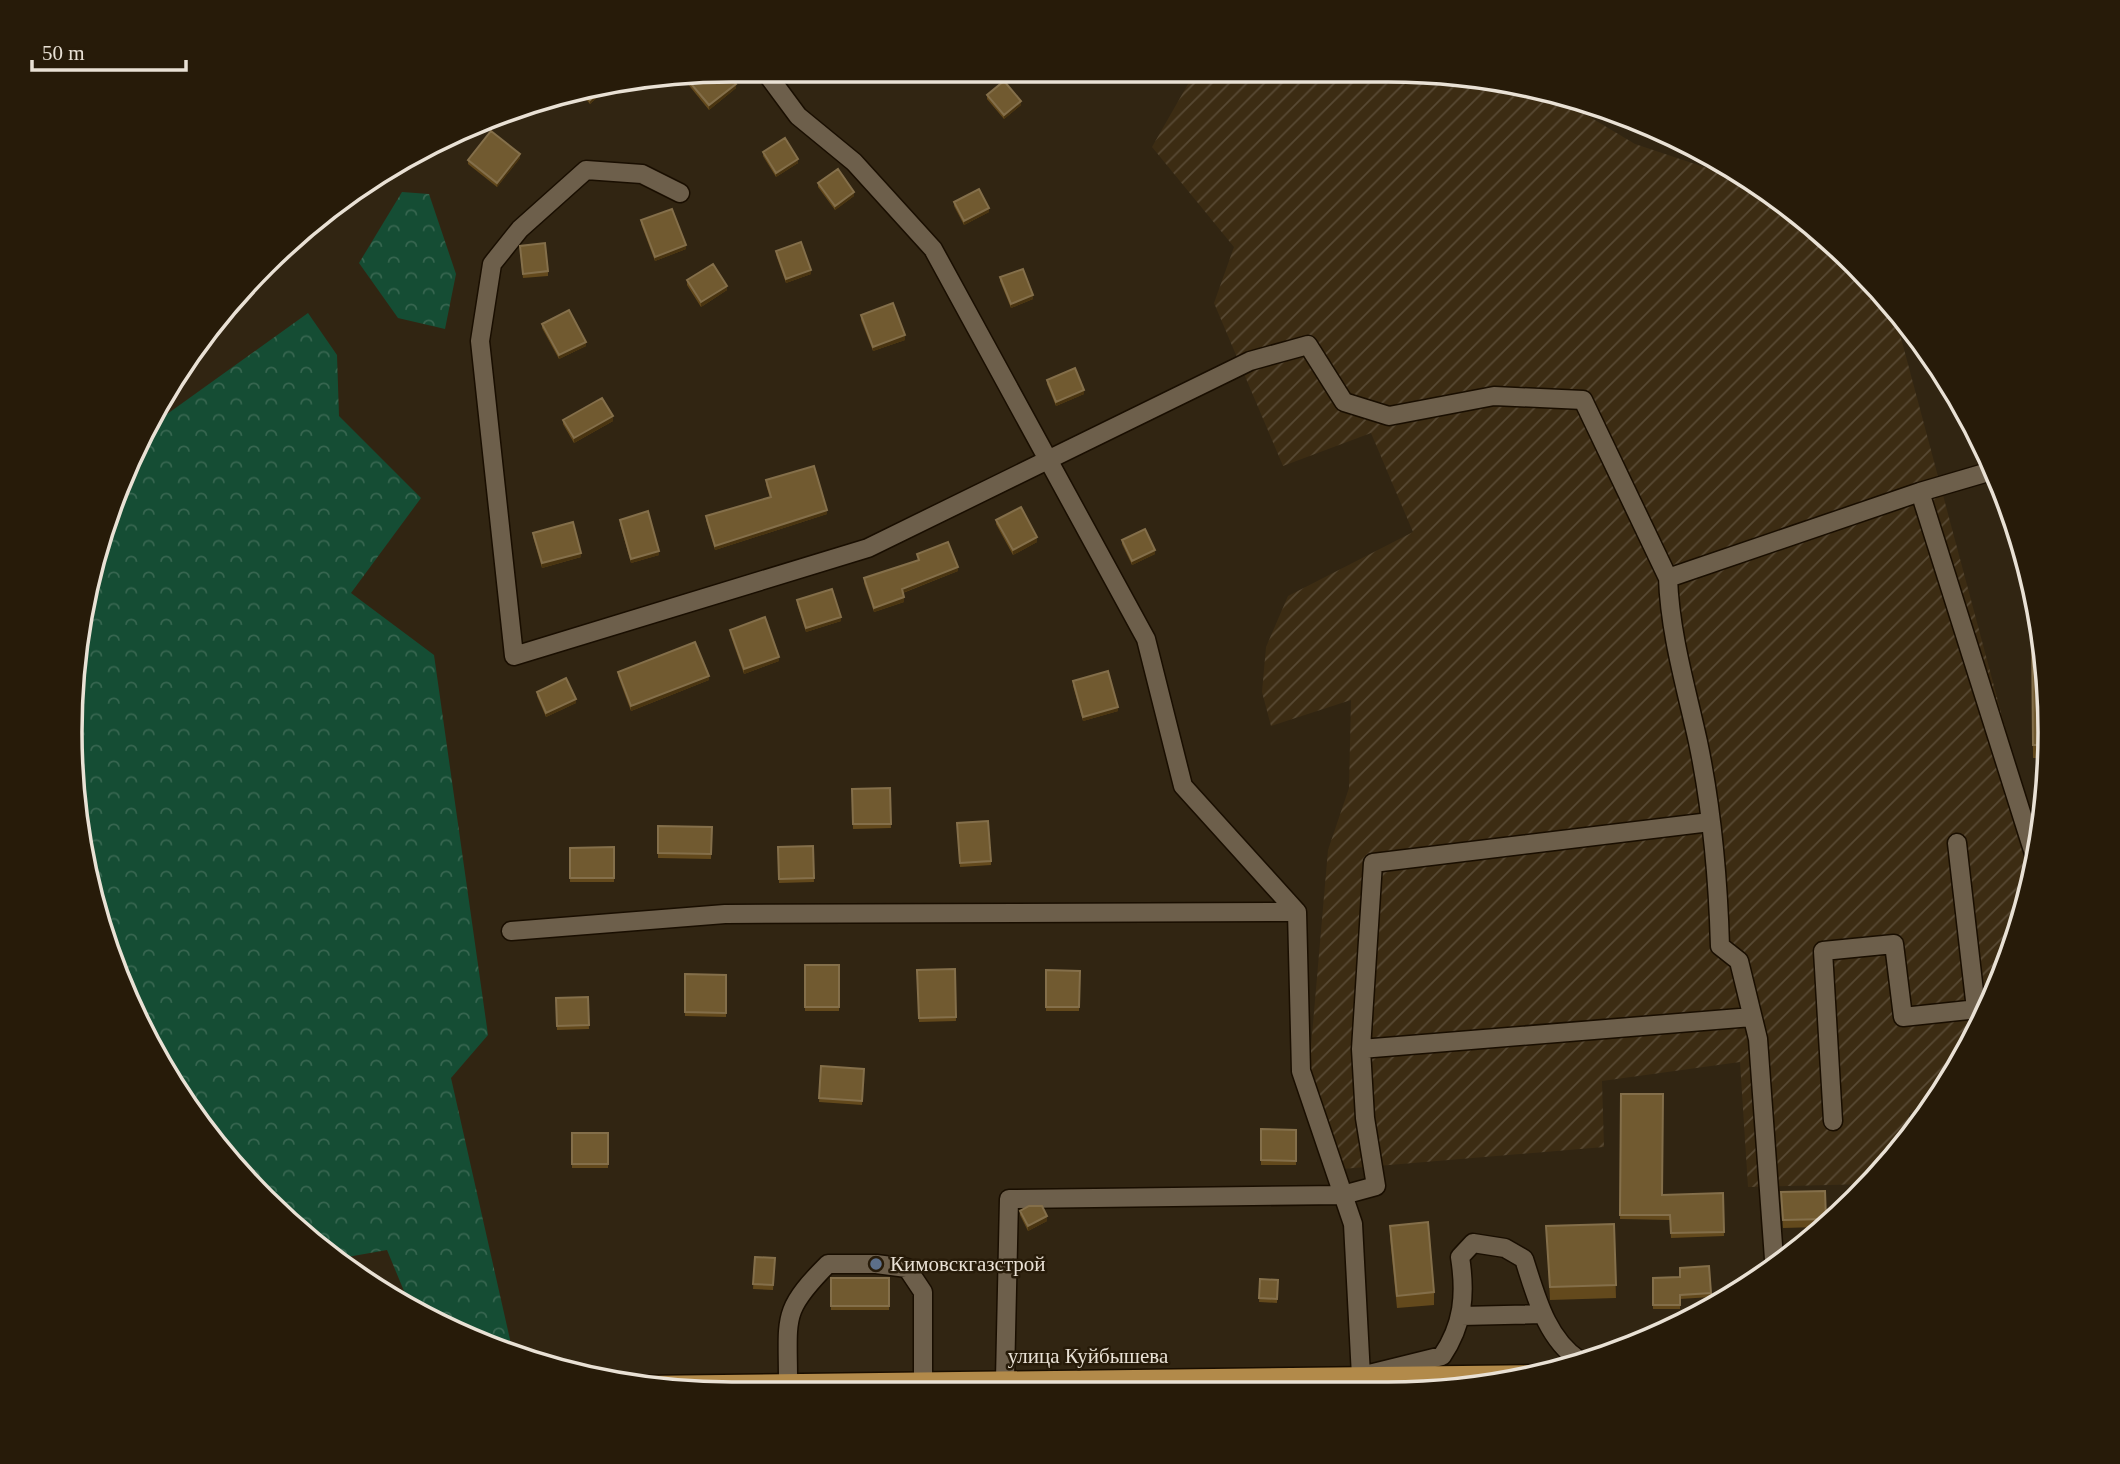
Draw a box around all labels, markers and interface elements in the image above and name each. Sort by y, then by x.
scale bar [32,28,186,72]
text: 50 m [42,41,85,65]
place label: Кимовскгазстрой [890,1252,1046,1276]
marker: Кимовскгазстрой [868,1256,884,1272]
street label: улица Куйбышева [1008,1344,1169,1368]

